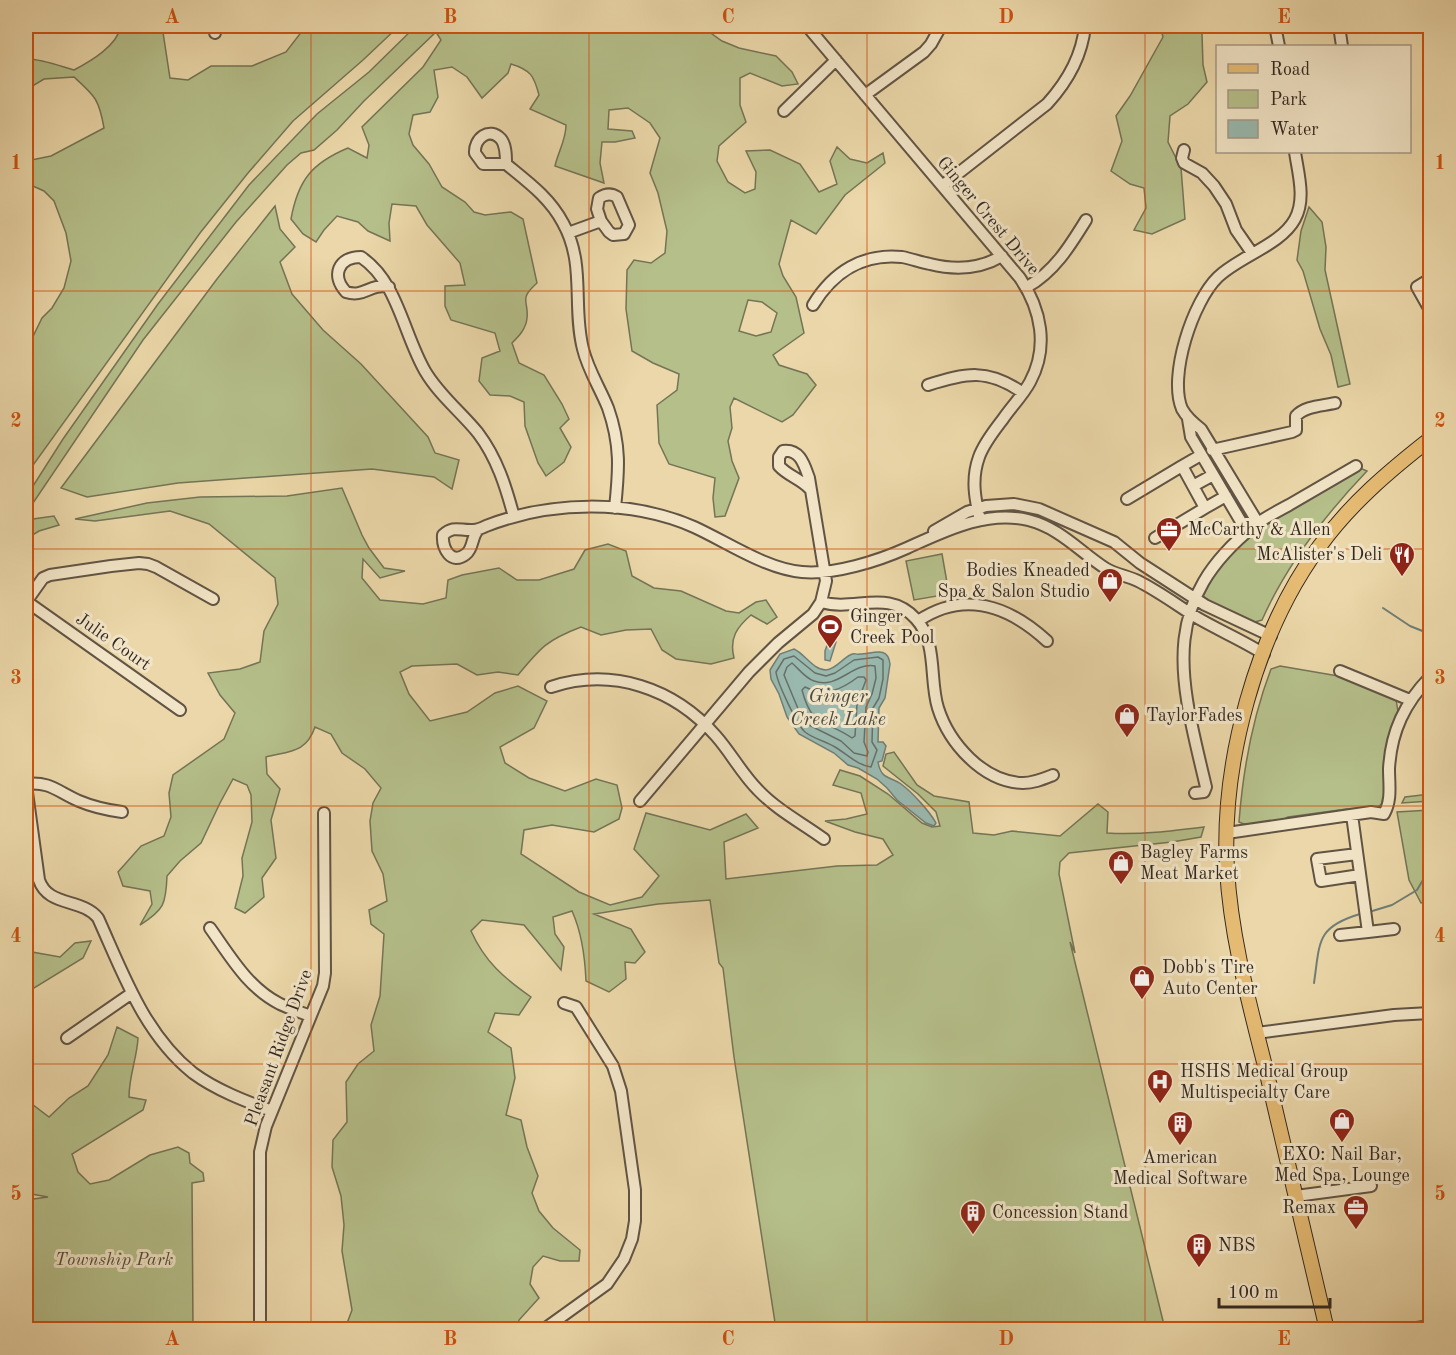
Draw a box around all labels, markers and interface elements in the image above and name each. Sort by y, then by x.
text: A [164,8,180,28]
text: B [443,8,457,28]
text: C [721,8,735,28]
text: D [998,8,1014,28]
text: E [1277,8,1291,28]
legend [1216,45,1411,153]
text: Road [1270,61,1310,79]
text: Park [1270,91,1307,109]
text: Water [1270,121,1319,139]
street label: Ginger Crest Drive [934,153,1042,279]
text: 1 [10,154,22,174]
text: 1 [1434,154,1446,174]
text: 2 [10,412,22,432]
text: 2 [1434,412,1446,432]
office icon: McCarthy & Allen [1154,515,1184,553]
place label: McCarthy & Allen [1188,521,1331,539]
restaurant icon: McAlister's Deli [1387,540,1417,578]
place label: McAlister's Deli [1257,546,1382,564]
place label: Bodies Kneaded Spa & Salon Studio [938,562,1090,601]
shop icon: Bodies Kneaded Spa & Salon Studio [1095,566,1125,604]
place label: Ginger Creek Pool [850,608,935,647]
street label: Julie Court [72,610,154,674]
sports icon: Ginger Creek Pool [815,612,845,650]
text: 3 [10,669,22,689]
text: 3 [1434,669,1446,689]
water label: Ginger Creek Lake [790,687,886,730]
shop icon: TaylorFades [1112,701,1142,739]
place label: TaylorFades [1146,707,1243,725]
place label: Bagley Farms Meat Market [1140,844,1248,883]
shop icon: Bagley Farms Meat Market [1106,848,1136,886]
text: 4 [10,927,22,947]
text: 4 [1434,927,1446,947]
place label: Dobb's Tire Auto Center [1162,959,1258,998]
shop icon: Dobb's Tire Auto Center [1127,963,1157,1001]
street label: Pleasant Ridge Drive [242,967,316,1129]
place label: HSHS Medical Group Multispecialty Care [1180,1063,1348,1102]
hospital icon: HSHS Medical Group Multispecialty Care [1145,1067,1175,1105]
shop icon: EXO: Nail Bar, Med Spa, Lounge [1327,1106,1357,1144]
building icon: American Medical Software [1165,1109,1195,1147]
place label: EXO: Nail Bar, Med Spa, Lounge [1274,1146,1410,1185]
place label: American Medical Software [1113,1149,1247,1188]
text: 5 [10,1184,22,1205]
text: 5 [1434,1184,1446,1205]
office icon: Remax [1341,1193,1371,1231]
building icon: Concession Stand [958,1198,988,1236]
place label: Remax [1282,1199,1336,1217]
place label: Concession Stand [992,1204,1128,1222]
building icon: NBS [1184,1231,1214,1269]
place label: NBS [1218,1237,1255,1255]
park label: Township Park [55,1251,174,1269]
scale bar [1219,1271,1330,1309]
text: 100 m [1228,1284,1279,1302]
text: A [164,1330,180,1350]
text: B [443,1330,457,1350]
text: C [721,1330,735,1350]
text: D [998,1330,1014,1350]
text: E [1277,1330,1291,1350]

